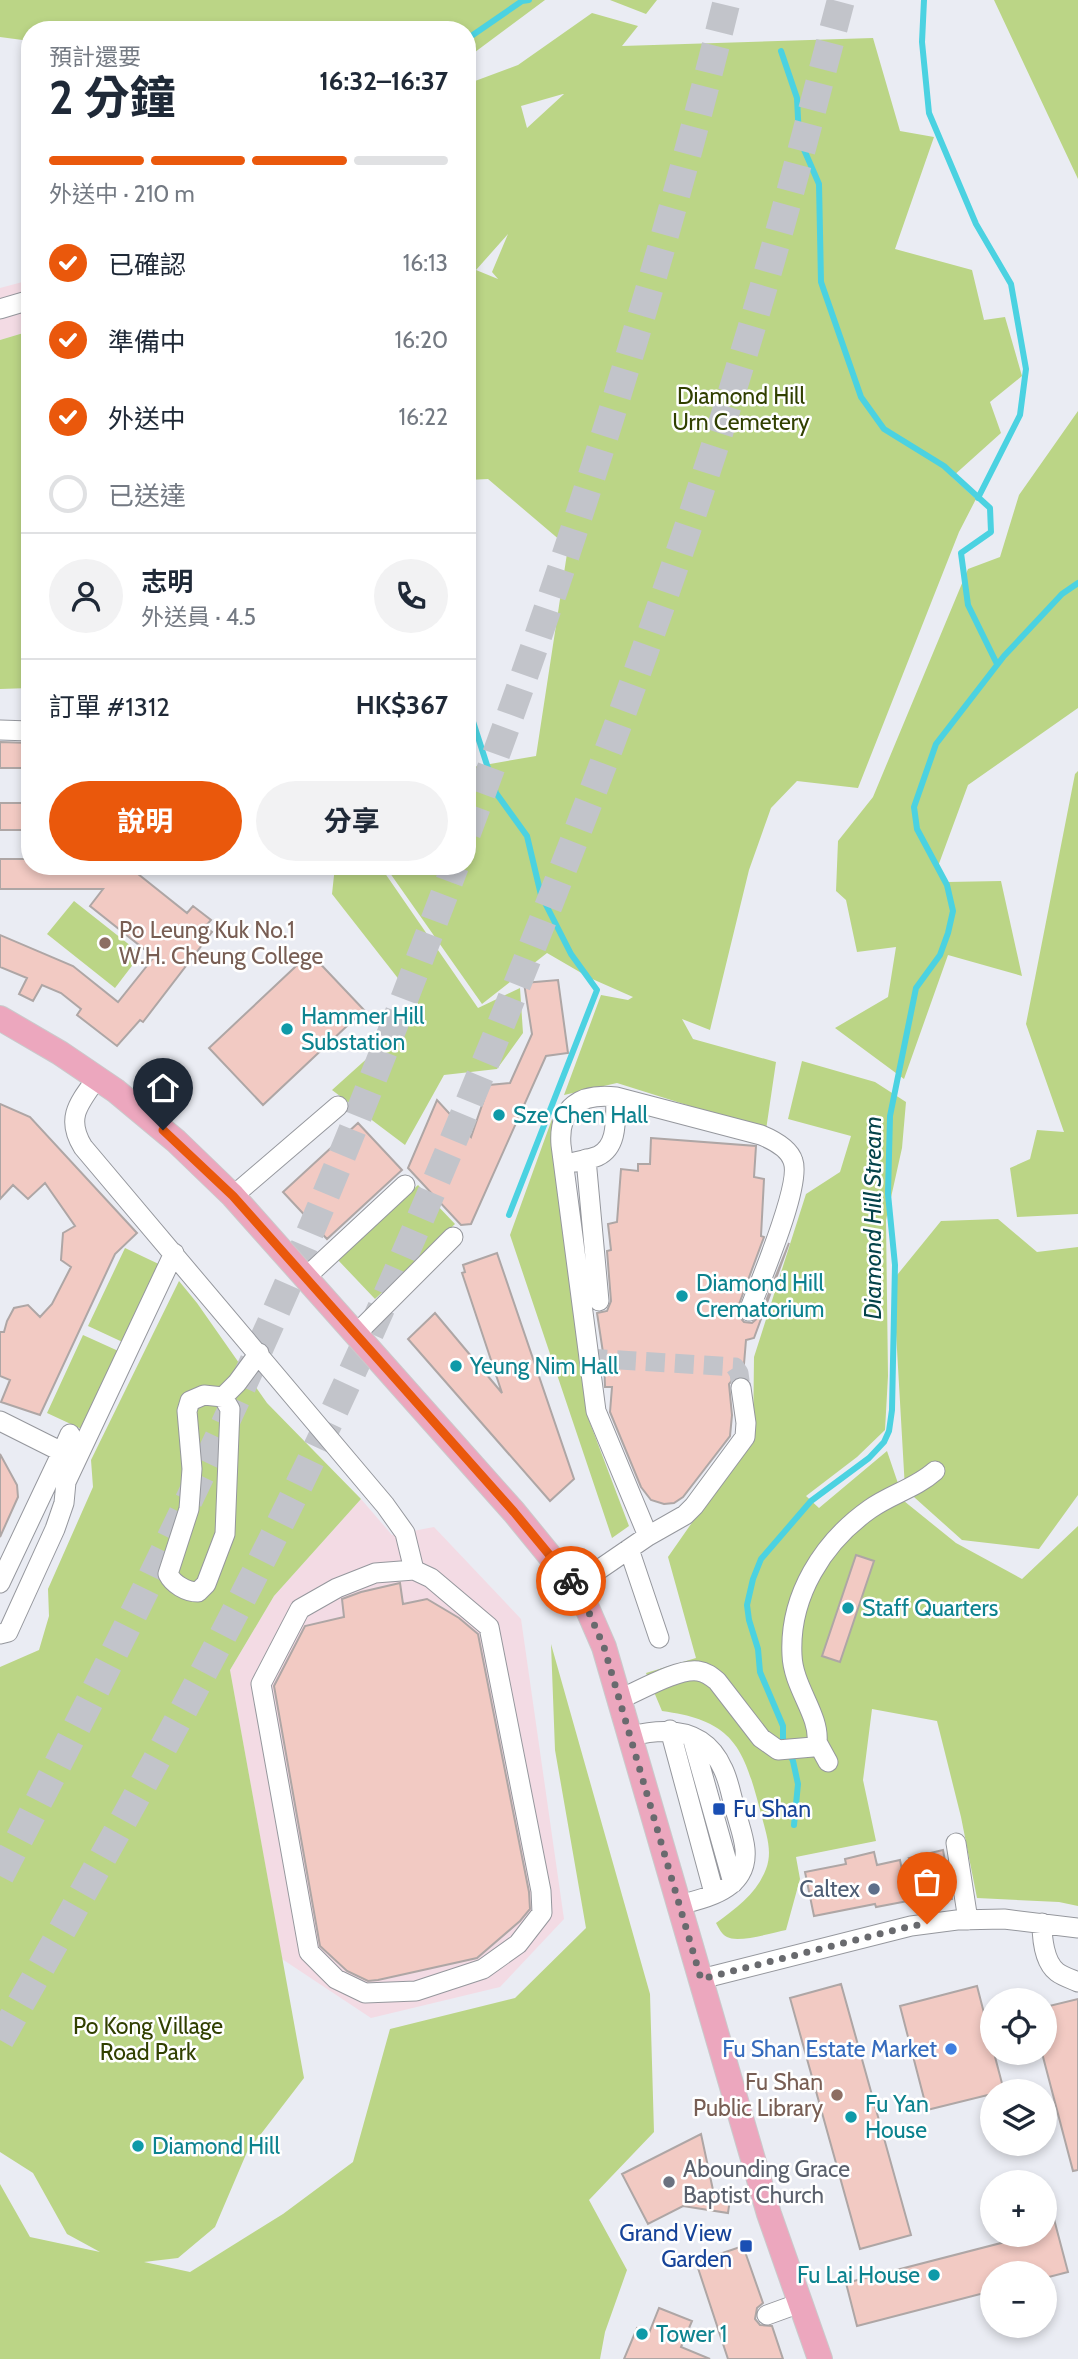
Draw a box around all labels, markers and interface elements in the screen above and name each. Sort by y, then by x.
text: 預計還要 [49,43,141,71]
text: 16:32–16:37 [319,65,448,97]
text: 2 分鐘 [49,70,176,126]
text: 外送中 · 210 m [49,180,195,208]
icon: check [49,244,87,282]
text: 已確認 [108,249,186,281]
text: 16:13 [403,249,448,277]
icon: check [49,321,87,359]
text: 準備中 [108,326,186,358]
text: 16:20 [395,326,448,354]
park label: Diamond Hill Urn Cemetery [672,382,810,436]
icon: check [49,398,87,436]
text: 外送中 [108,403,186,435]
text: 16:22 [399,403,448,431]
text: 已送達 [108,480,186,512]
button: person [49,559,123,633]
button: phone [374,559,448,633]
text: 志明 [141,566,193,598]
text: 外送員 · 4.5 [141,603,256,631]
text: HK$367 [356,689,448,721]
text: 訂單 #1312 [49,691,170,723]
button: 說明 [49,781,242,861]
button: 分享 [256,781,448,861]
place label: Po Leung Kuk No.1 W.H. Cheung College [119,916,323,970]
marker: Po Leung Kuk No.1 W.H. Cheung College [97,935,113,951]
place label: Hammer Hill Substation [301,1002,425,1056]
marker: Hammer Hill Substation [279,1021,295,1037]
pin [133,1058,193,1130]
icon: home [144,1069,182,1107]
place label: Sze Chen Hall [513,1101,649,1129]
marker: Sze Chen Hall [491,1107,507,1123]
water label: Diamond Hill Stream [858,1116,887,1320]
place label: Diamond Hill Crematorium [696,1269,824,1323]
marker: Diamond Hill Crematorium [674,1288,690,1304]
place label: Yeung Nim Hall [469,1352,619,1380]
marker: Yeung Nim Hall [448,1358,464,1374]
courier [536,1546,606,1616]
icon: bike [552,1562,590,1600]
place label: Staff Quarters [862,1594,998,1622]
marker: Staff Quarters [840,1600,856,1616]
place label: Fu Shan [733,1795,811,1823]
marker: Fu Shan [711,1801,727,1817]
pin [897,1852,957,1924]
icon: bag [908,1863,946,1901]
place label: Caltex [799,1875,860,1903]
marker: Caltex [866,1881,882,1897]
map controls [980,1988,1057,2338]
button: locate [980,1988,1057,2065]
park label: Po Kong Village Road Park [73,2012,223,2066]
place label: Fu Shan Estate Market [722,2035,937,2063]
marker: Fu Shan Estate Market [943,2041,959,2057]
place label: Fu Shan Public Library [693,2068,823,2122]
button: layers [980,2079,1057,2156]
marker: Fu Shan Public Library [829,2087,845,2103]
place label: Fu Yan House [865,2090,929,2144]
marker: Fu Yan House [843,2109,859,2125]
place label: Diamond Hill [152,2132,280,2160]
marker: Diamond Hill [130,2138,146,2154]
place label: Abounding Grace Baptist Church [683,2155,850,2209]
button: + [980,2170,1057,2247]
marker: Abounding Grace Baptist Church [661,2174,677,2190]
place label: Grand View Garden [619,2219,732,2273]
marker: Grand View Garden [738,2238,754,2254]
place label: Fu Lai House [797,2261,920,2289]
button: − [980,2261,1057,2338]
marker: Fu Lai House [926,2267,942,2283]
place label: Tower 1 [656,2320,727,2348]
marker: Tower 1 [634,2326,650,2342]

